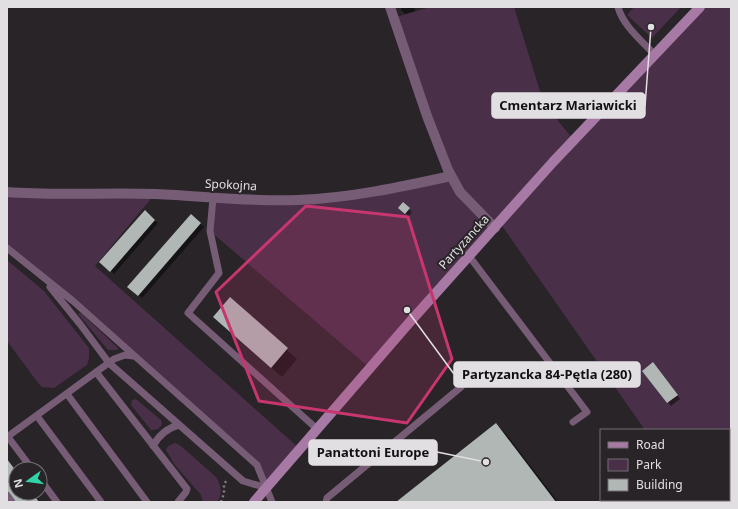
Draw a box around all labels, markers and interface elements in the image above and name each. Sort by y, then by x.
callout: Cmentarz Mariawicki [492,93,645,118]
text: Cmentarz Mariawicki [499,96,637,114]
street label: Spokojna [205,175,258,194]
street label: Partyzancka [435,211,493,273]
callout: Partyzancka 84-Pętla (280) [454,362,640,387]
text: Partyzancka 84-Pętla (280) [462,365,632,383]
legend [600,429,730,501]
text: Road [636,436,665,453]
callout: Panattoni Europe [309,440,437,465]
text: Panattoni Europe [317,443,430,461]
text: Park [636,456,662,473]
north arrow [8,461,48,501]
text: Building [636,476,683,493]
text: N [9,477,26,490]

